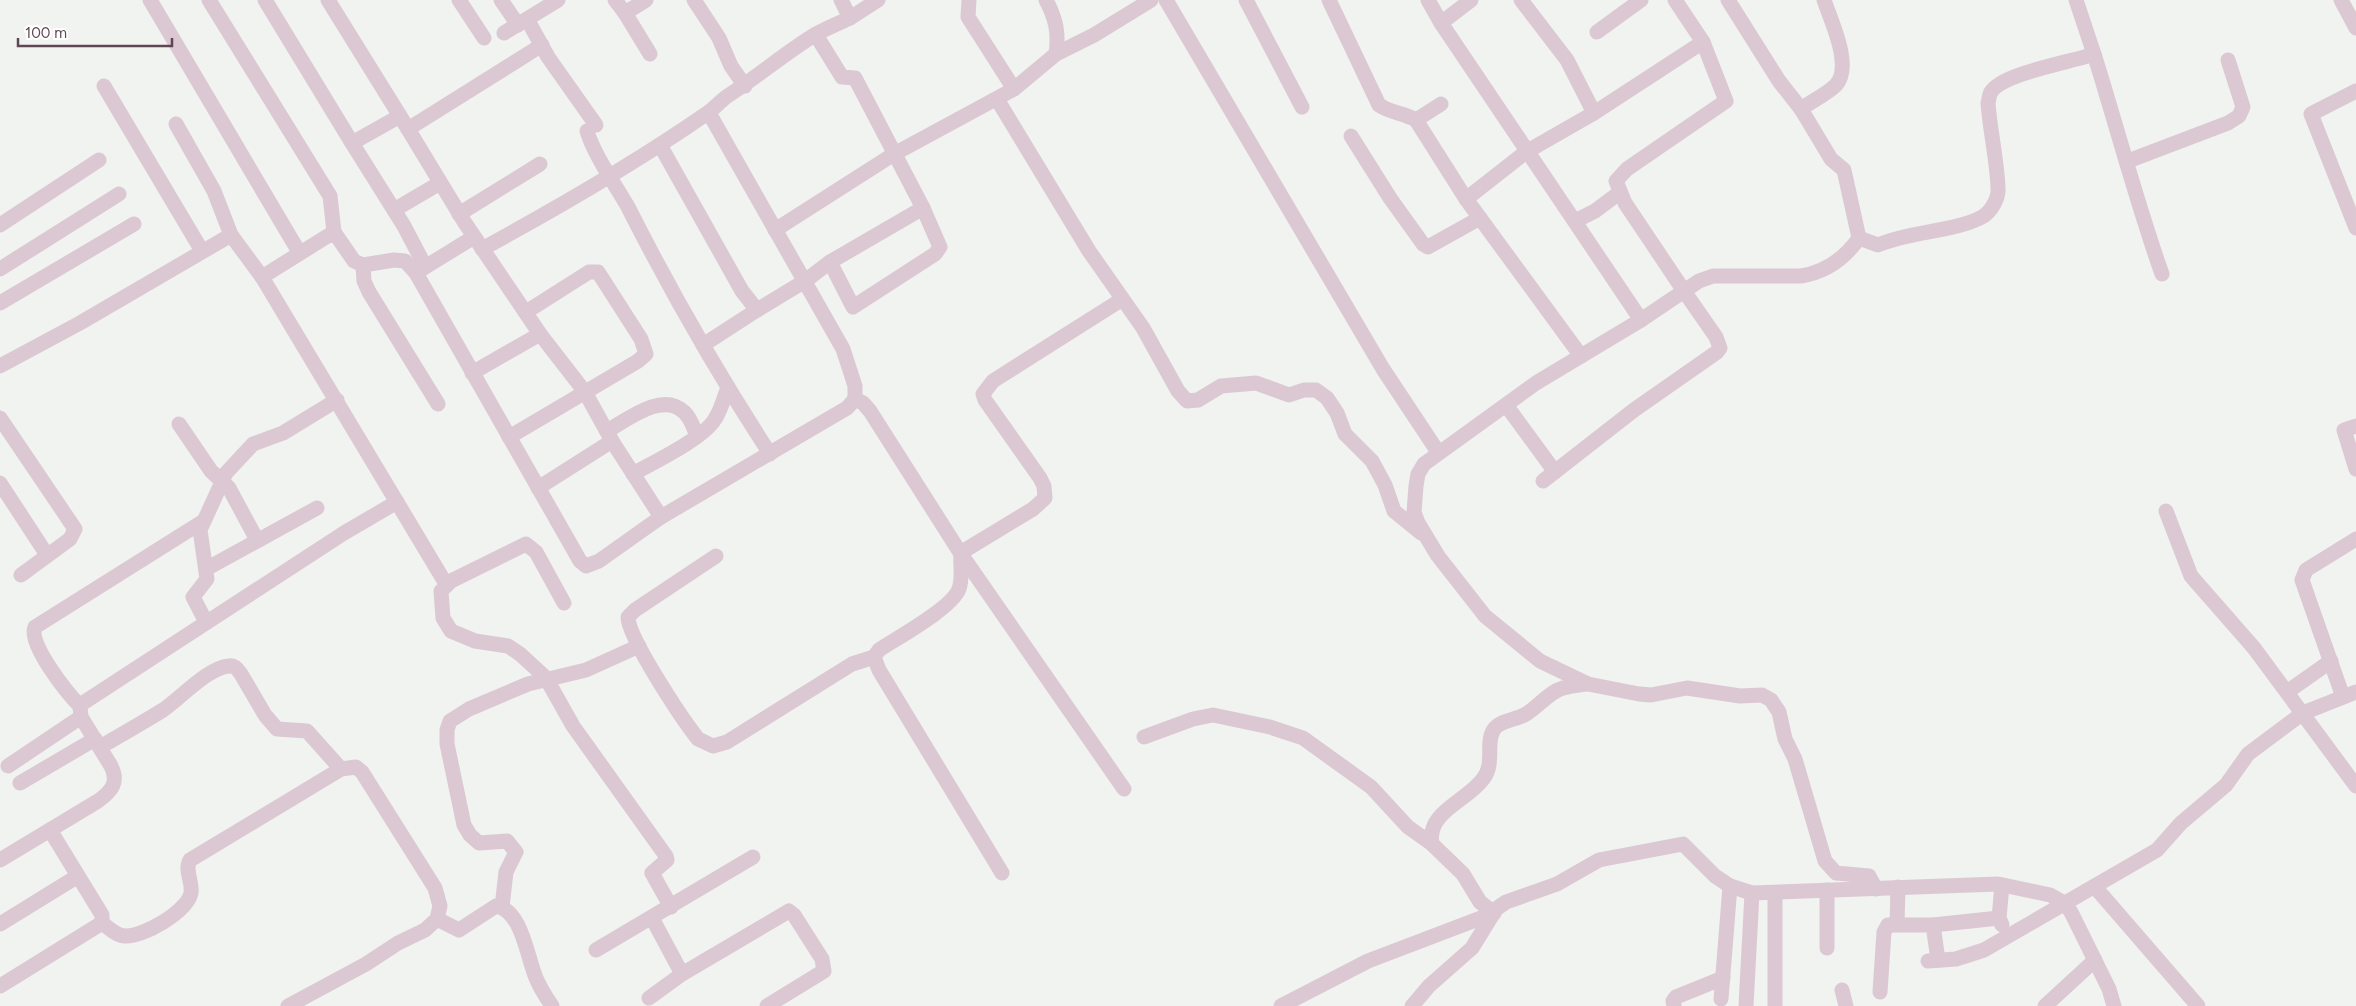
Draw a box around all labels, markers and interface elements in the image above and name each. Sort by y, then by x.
scale bar [18,15,171,47]
text: 100 m [25,24,67,42]

